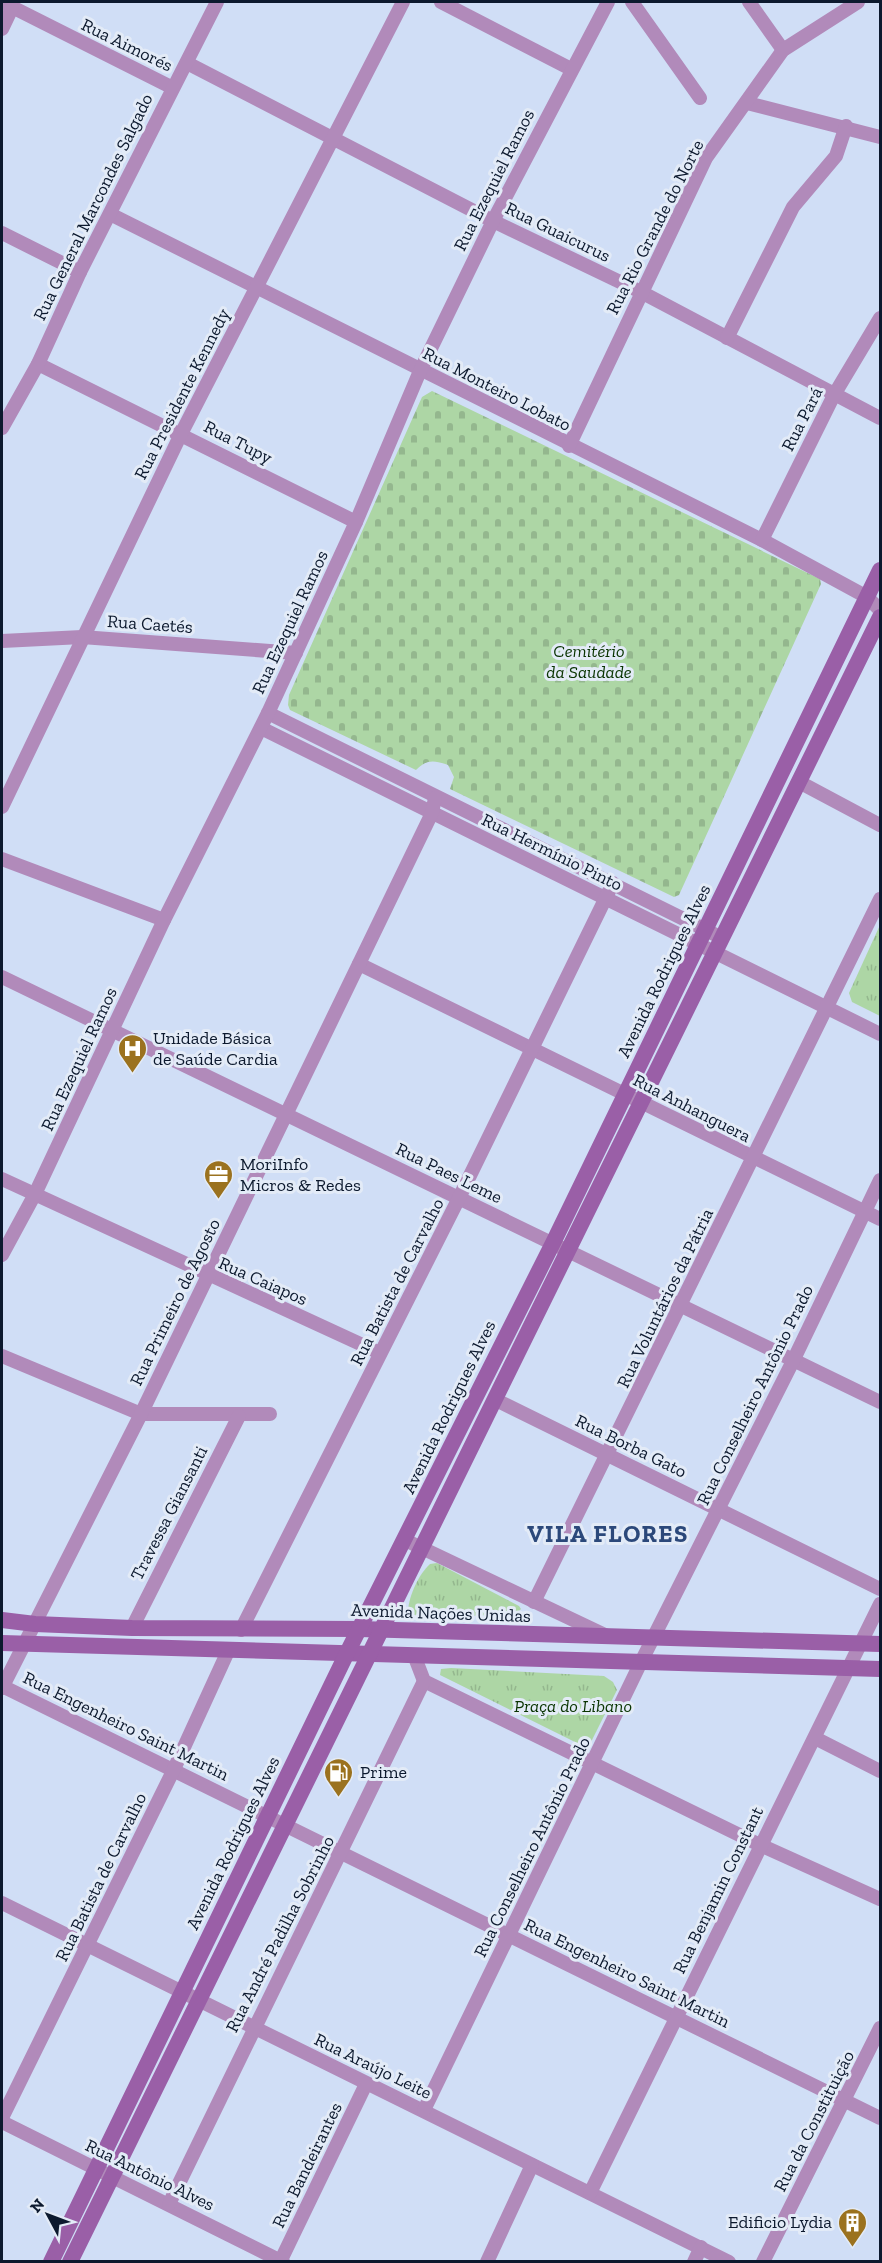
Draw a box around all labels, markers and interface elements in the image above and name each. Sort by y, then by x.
street label: Rua Aimorés [78,13,176,77]
street label: Rua General Marcondes Salgado [28,90,158,324]
street label: Rua Ezequiel Ramos [449,105,539,254]
street label: Rua Rio Grande do Norte [601,136,709,318]
street label: Rua Guaicurus [502,197,614,267]
street label: Rua Presidente Kennedy [129,304,235,483]
street label: Rua Monteiro Lobato [419,342,575,436]
street label: Rua Pará [777,383,828,455]
street label: Rua Tupy [200,415,277,469]
street label: Rua Ezequiel Ramos [247,547,333,697]
street label: Rua Caetés [106,610,194,638]
park label: Cemitério da Saudade [546,640,632,683]
street label: Rua Hermínio Pinto [478,808,626,896]
street label: Avenida Rodrigues Alves [612,881,716,1061]
street label: Rua Ezequiel Ramos [36,984,122,1134]
place label: Unidade Básica de Saúde Cardia [153,1027,278,1070]
hospital icon: Unidade Básica de Saúde Cardia [116,1032,148,1074]
street label: Rua Anhanguera [629,1069,755,1147]
street label: Rua Paes Leme [392,1138,506,1208]
place label: MoriInfo Micros & Redes [240,1153,361,1196]
office icon: MoriInfo Micros & Redes [203,1158,235,1200]
street label: Rua Batista de Carvalho [345,1195,449,1369]
street label: Rua Voluntários da Pátria [612,1204,718,1391]
street label: Rua Primeiro de Agosto [125,1215,225,1389]
street label: Rua Caiapos [215,1252,311,1310]
street label: Rua Conselheiro Antônio Prado [692,1281,818,1509]
street label: Avenida Rodrigues Alves [397,1317,501,1497]
street label: Rua Borba Gato [572,1410,690,1482]
street label: Travessa Giansanti [126,1442,212,1584]
district label: VILA FLORES [527,1519,689,1548]
street label: Avenida Nações Unidas [351,1599,531,1627]
street label: Rua Engenheiro Saint Martin [19,1666,233,1786]
park label: Praça do Libano [514,1695,632,1717]
street label: Rua Conselheiro Antônio Prado [469,1733,595,1961]
street label: Avenida Rodrigues Alves [181,1753,285,1933]
fuel station icon: Prime [323,1756,355,1798]
place label: Prime [360,1761,407,1783]
street label: Rua Batista de Carvalho [51,1789,151,1965]
street label: Rua Benjamin Constant [668,1803,768,1977]
street label: Rua André Padilha Sobrinho [221,1832,339,2036]
street label: Rua Engenheiro Saint Martin [520,1913,734,2033]
street label: Rua Araújo Leite [311,2028,435,2104]
street label: Rua da Constituição [769,2047,859,2195]
street label: Rua Bandeirantes [267,2099,347,2231]
street label: Rua Antônio Alves [82,2134,218,2216]
north arrow [18,2185,78,2245]
text: N [26,2195,48,2216]
building icon: Edificio Lydia [837,2206,869,2248]
place label: Edificio Lydia [728,2211,832,2233]

